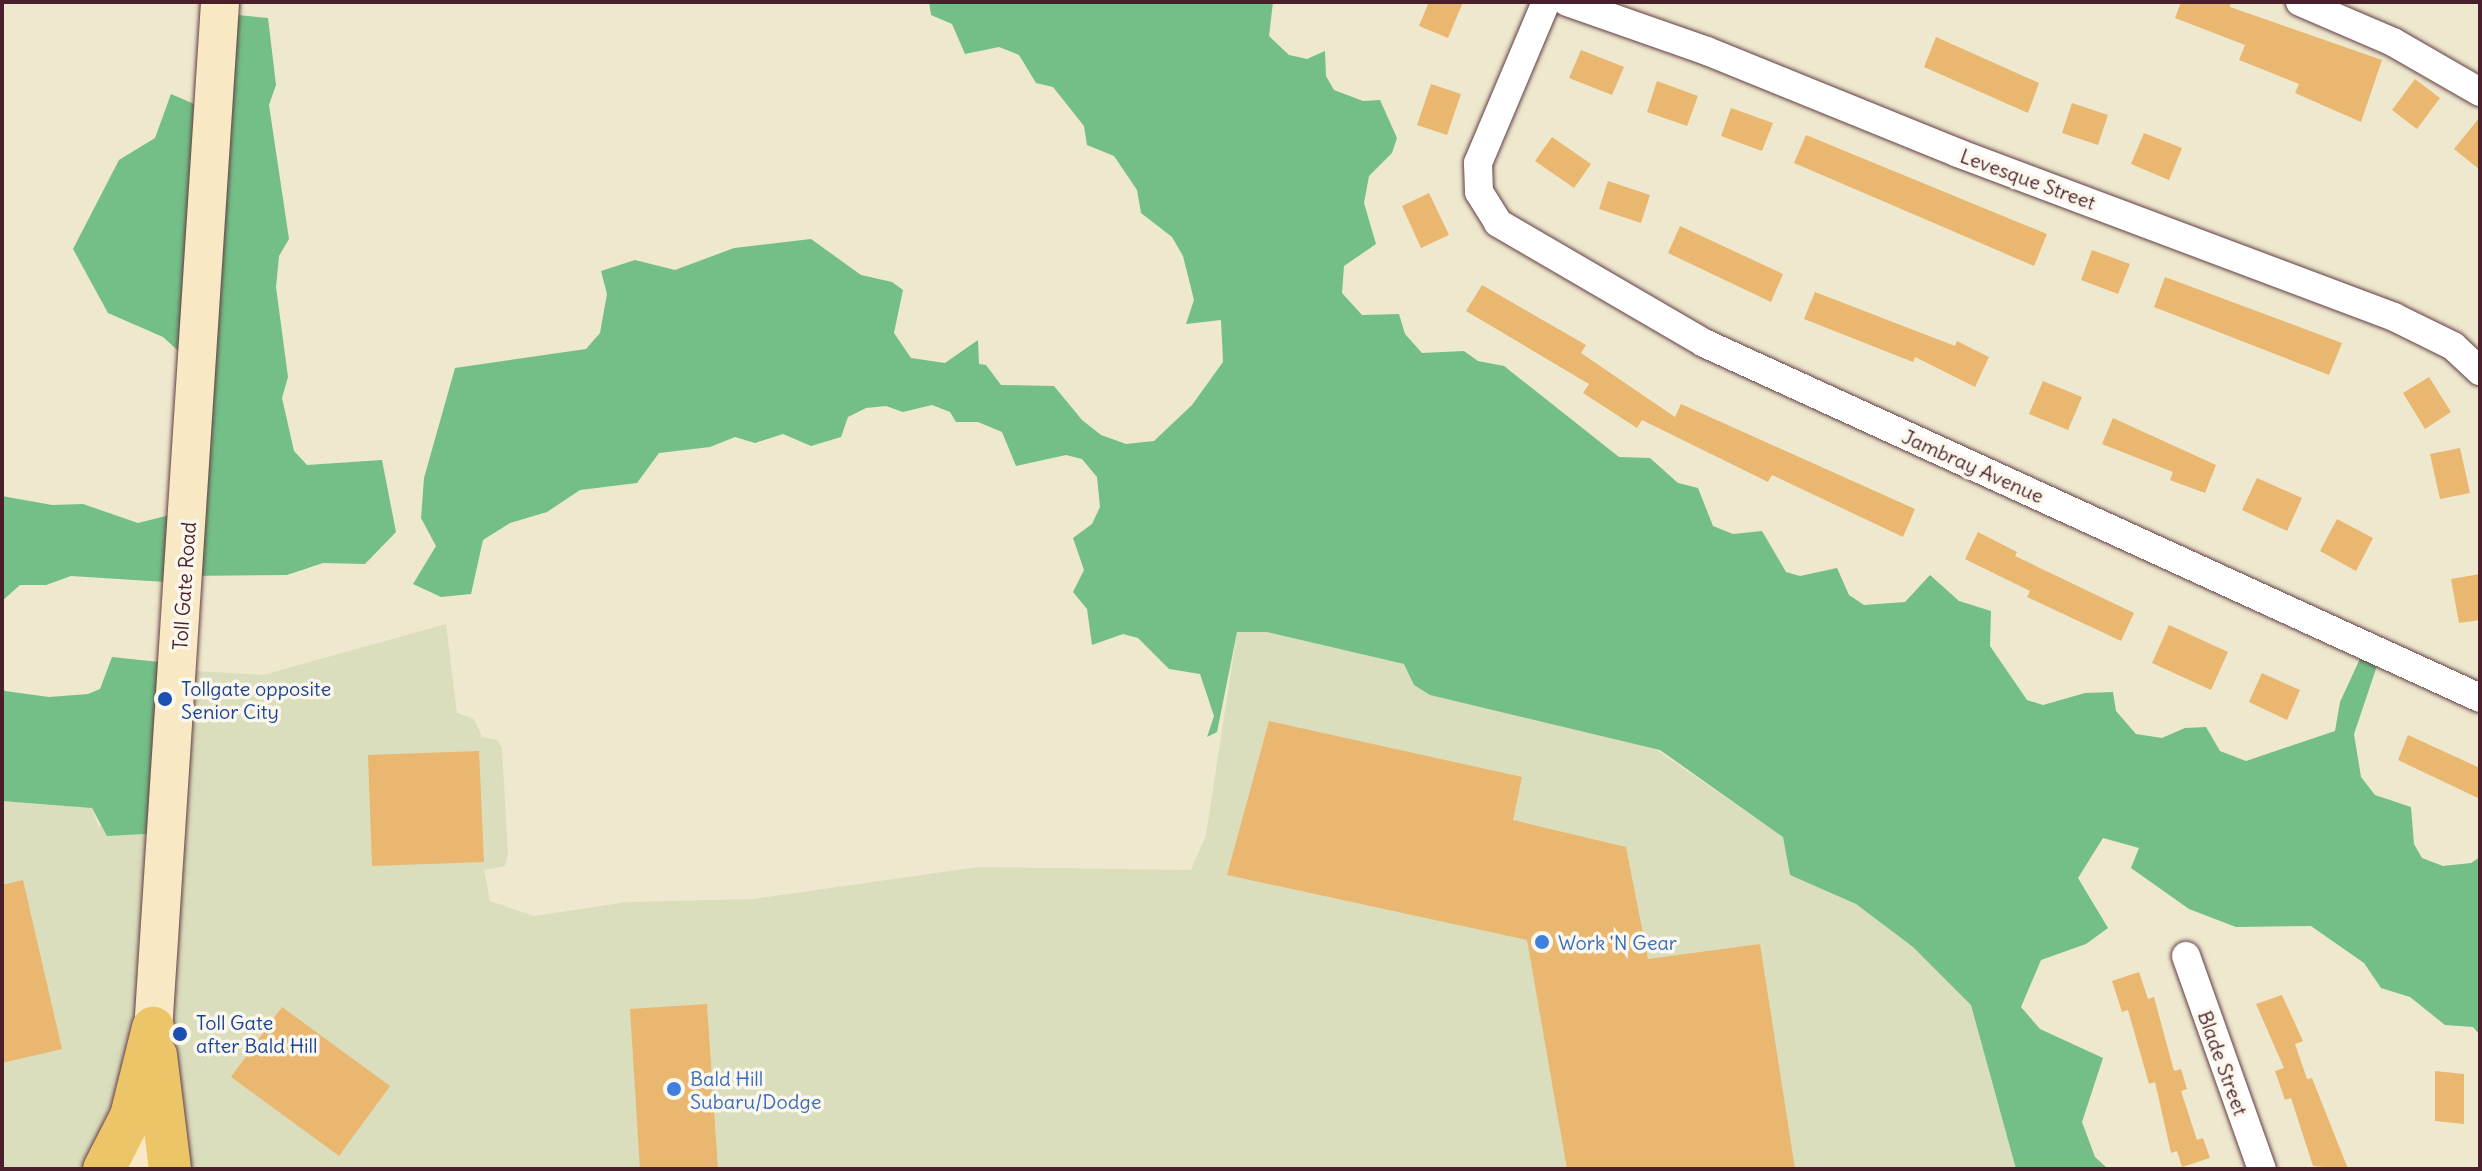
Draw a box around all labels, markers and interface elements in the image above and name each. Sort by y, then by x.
street label: Levesque Street [1957,143,2099,215]
street label: Jambray Avenue [1898,424,2048,508]
street label: Toll Gate Road [168,521,200,651]
place label: Tollgate opposite Senior City [181,676,331,723]
marker: Tollgate opposite Senior City [156,690,174,708]
place label: Work 'N Gear [1558,930,1677,954]
marker: Work 'N Gear [1533,933,1551,951]
street label: Blade Street [2193,1007,2253,1119]
place label: Toll Gate after Bald Hill [196,1010,317,1057]
marker: Toll Gate after Bald Hill [171,1025,189,1043]
place label: Bald Hill Subaru/Dodge [690,1066,821,1113]
marker: Bald Hill Subaru/Dodge [665,1080,683,1098]

